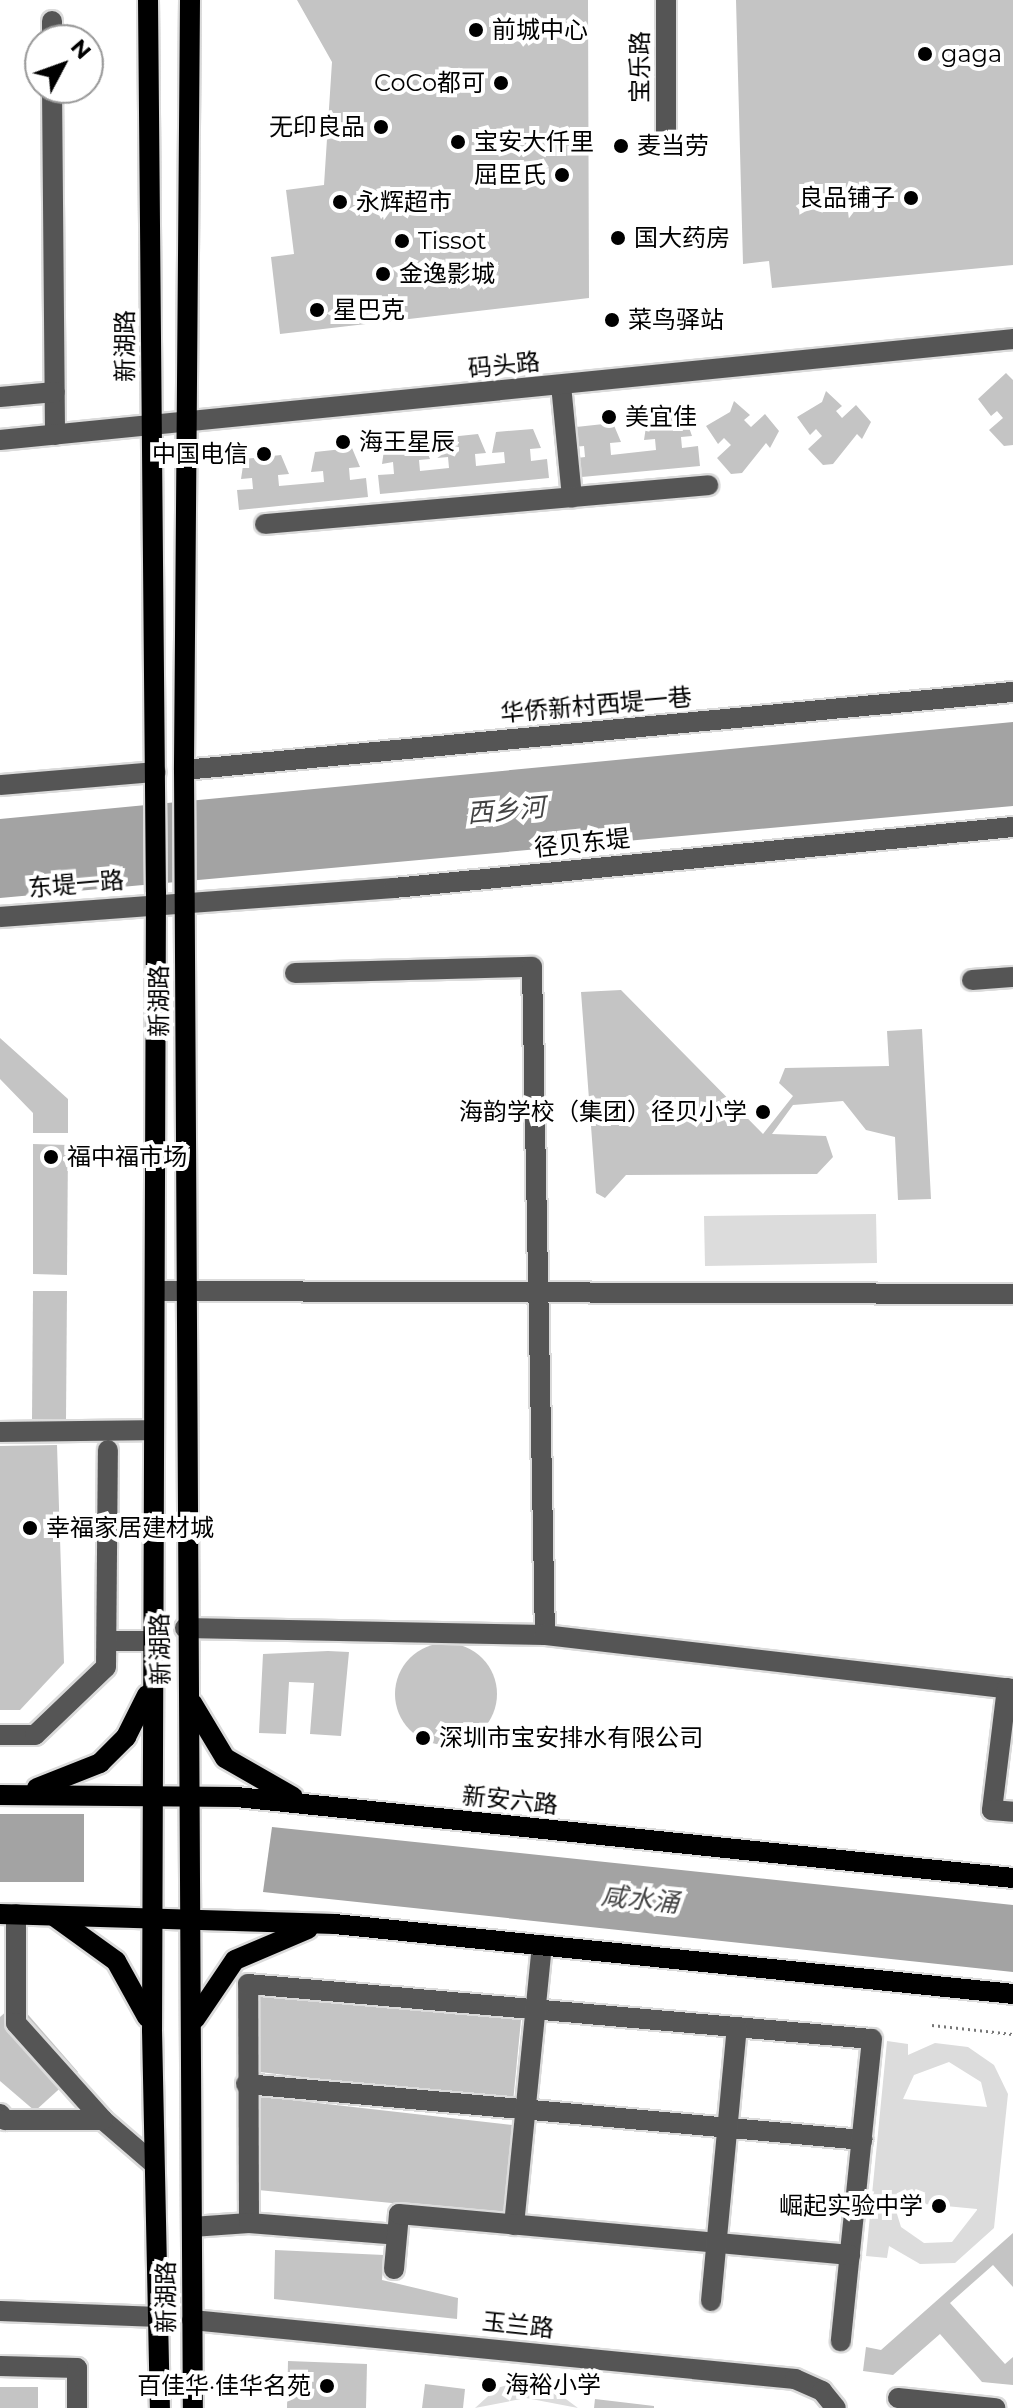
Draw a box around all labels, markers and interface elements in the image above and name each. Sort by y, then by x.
place label: 前城中心 [492,16,588,44]
marker: 前城中心 [467,21,485,39]
north arrow [24,24,104,104]
street label: 宝乐路 [626,31,654,103]
text: N [65,34,97,65]
place label: gaga [941,40,1002,68]
marker: gaga [916,45,934,63]
place label: CoCo都可 [374,69,485,97]
marker: CoCo都可 [492,74,510,92]
place label: 无印良品 [269,113,365,141]
marker: 无印良品 [372,118,390,136]
place label: 宝安大仟里 [474,128,594,156]
place label: 麦当劳 [637,132,709,160]
marker: 宝安大仟里 [449,133,467,151]
marker: 麦当劳 [612,137,630,155]
place label: 屈臣氏 [474,161,546,189]
marker: 屈臣氏 [553,166,571,184]
place label: 良品铺子 [799,184,895,212]
place label: 永辉超市 [356,188,452,216]
marker: 良品铺子 [902,189,920,207]
marker: 永辉超市 [331,193,349,211]
place label: 国大药房 [634,224,730,252]
place label: Tissot [418,227,486,255]
marker: 国大药房 [609,229,627,247]
marker: Tissot [393,232,411,250]
place label: 金逸影城 [399,260,495,288]
marker: 金逸影城 [374,265,392,283]
place label: 星巴克 [333,296,405,324]
marker: 星巴克 [308,301,326,319]
place label: 菜鸟驿站 [628,306,724,334]
street label: 新湖路 [111,310,139,382]
marker: 菜鸟驿站 [603,311,621,329]
street label: 码头路 [467,347,541,383]
place label: 美宜佳 [625,403,697,431]
marker: 美宜佳 [600,408,618,426]
place label: 海王星辰 [359,428,455,456]
marker: 海王星辰 [334,433,352,451]
place label: 中国电信 [152,440,248,468]
marker: 中国电信 [255,445,273,463]
street label: 华侨新村西堤一巷 [499,682,693,728]
water label: 西乡河 [466,792,546,830]
street label: 径贝东堤 [533,824,631,862]
street label: 东堤一路 [27,865,125,903]
street label: 新湖路 [145,965,173,1037]
place label: 海韵学校（集团）径贝小学 [459,1098,747,1126]
marker: 海韵学校（集团）径贝小学 [754,1103,772,1121]
place label: 福中福市场 [67,1143,187,1171]
marker: 福中福市场 [42,1148,60,1166]
place label: 幸福家居建材城 [46,1514,214,1542]
marker: 幸福家居建材城 [21,1519,39,1537]
street label: 新湖路 [145,1613,175,1685]
place label: 深圳市宝安排水有限公司 [439,1724,703,1752]
marker: 深圳市宝安排水有限公司 [414,1729,432,1747]
street label: 新安六路 [461,1781,559,1819]
water label: 咸水涌 [600,1880,680,1920]
place label: 崛起实验中学 [779,2192,923,2220]
marker: 崛起实验中学 [930,2197,948,2215]
street label: 新湖路 [152,2261,180,2333]
street label: 玉兰路 [481,2307,555,2343]
place label: 海裕小学 [505,2371,601,2399]
place label: 百佳华·佳华名苑 [137,2372,311,2400]
marker: 海裕小学 [480,2376,498,2394]
marker: 百佳华·佳华名苑 [318,2377,336,2395]

